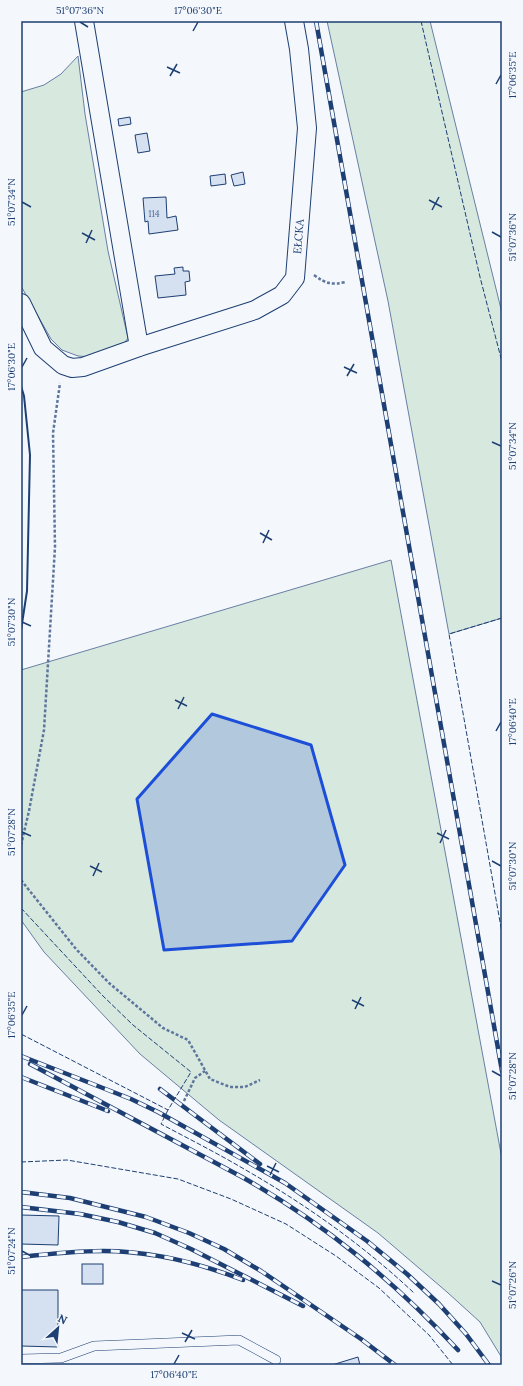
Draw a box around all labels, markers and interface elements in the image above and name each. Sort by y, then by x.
text: 51°07'36"N [56,4,105,17]
text: 17°06'30"E [174,4,222,17]
text: 17°06'35"E [506,51,519,99]
text: 51°07'34"N [5,178,18,226]
house number: 114 [148,208,160,219]
text: 51°07'36"N [506,212,519,261]
street label: EŁCKA [290,217,307,255]
text: 17°06'30"E [5,343,18,391]
text: 51°07'34"N [506,422,519,470]
text: 51°07'30"N [5,597,18,646]
text: 17°06'40"E [506,698,519,746]
text: 51°07'28"N [5,808,18,856]
text: 51°07'30"N [506,841,519,890]
text: 17°06'35"E [5,991,18,1039]
text: 51°07'28"N [506,1052,519,1100]
text: 51°07'24"N [5,1227,18,1275]
text: 51°07'26"N [506,1261,519,1309]
north arrow [38,1308,78,1348]
text: N [56,1311,70,1327]
text: 17°06'40"E [150,1368,198,1381]

